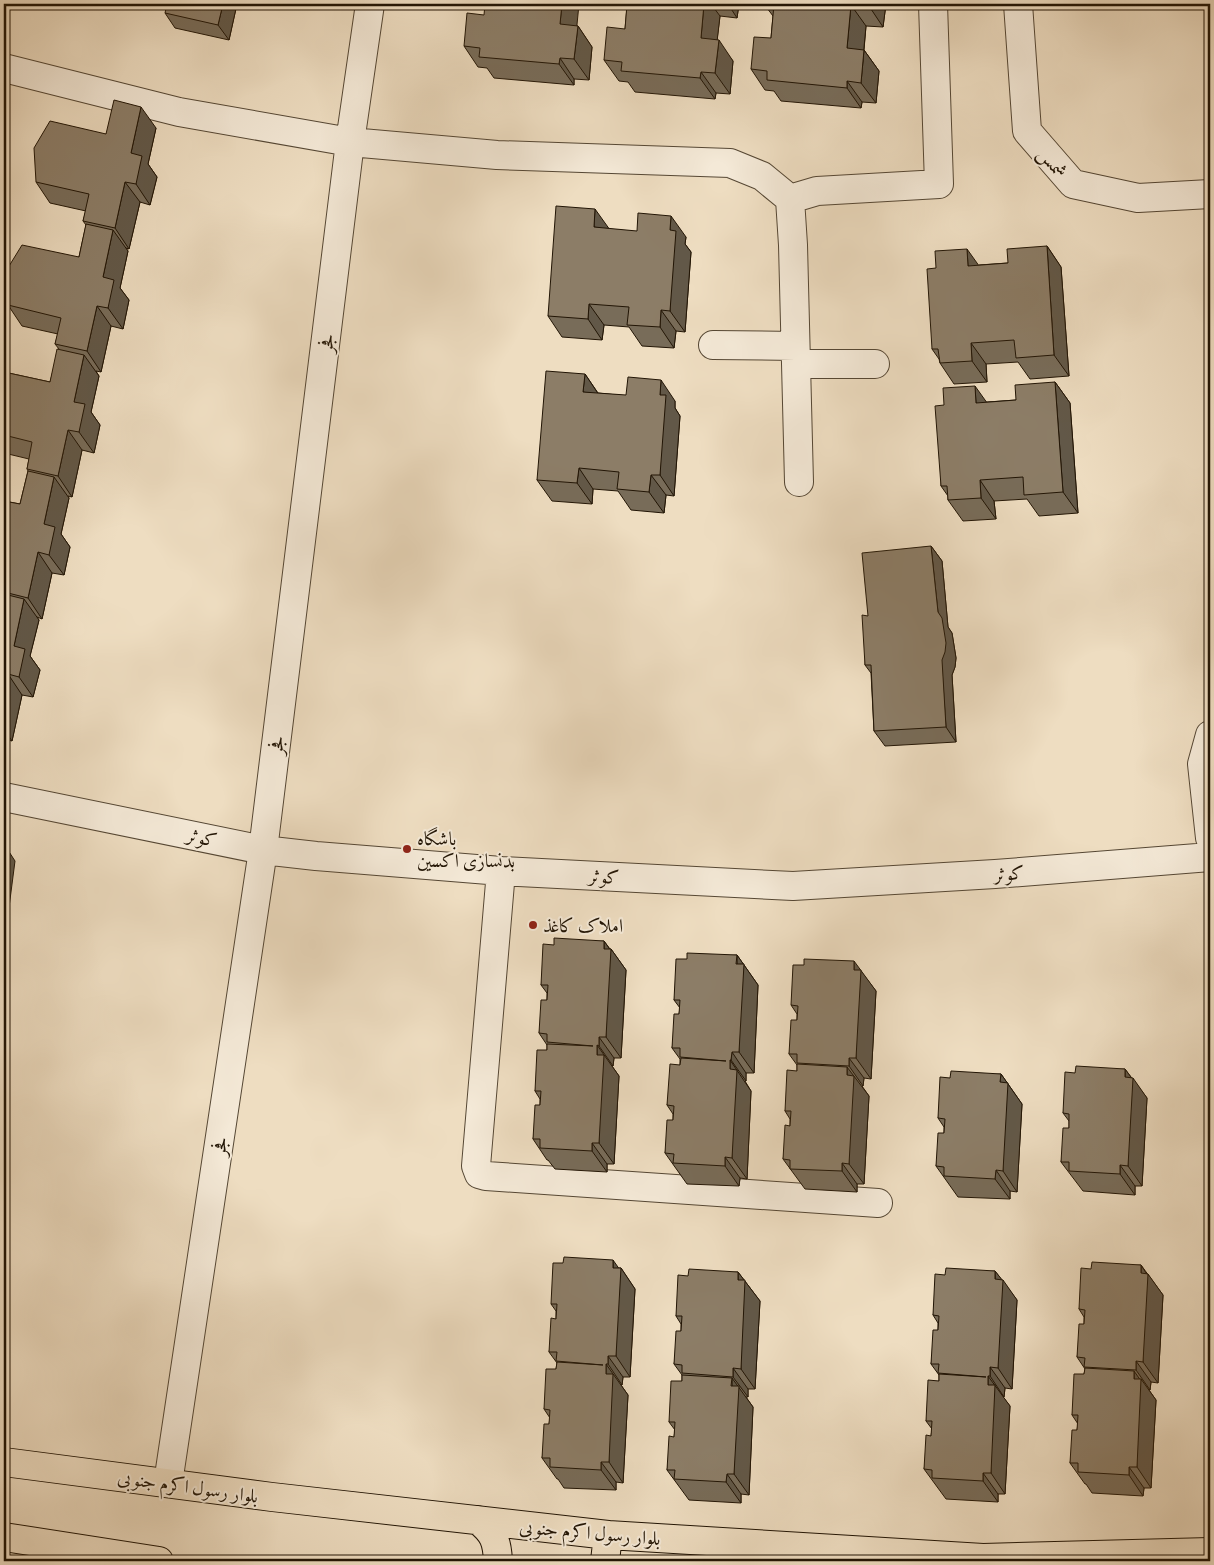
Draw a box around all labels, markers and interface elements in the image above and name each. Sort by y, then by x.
street label: شمس [1031,142,1072,185]
street label: فجر [314,332,342,356]
street label: فجر [264,734,292,758]
street label: کوثر [182,823,219,855]
place label: باشگاه بدنسازی اکسین [417,826,515,875]
marker: باشگاه بدنسازی اکسین [401,843,413,855]
street label: کوثر [991,861,1025,889]
street label: کوثر [586,864,620,892]
place label: املاک کاغذ [543,914,623,940]
marker: املاک کاغذ [527,919,539,931]
street label: فجر [206,1135,235,1160]
street label: بلوار رسول اکرم جنوبی [115,1465,260,1513]
street label: بلوار رسول اکرم جنوبی [518,1515,662,1555]

